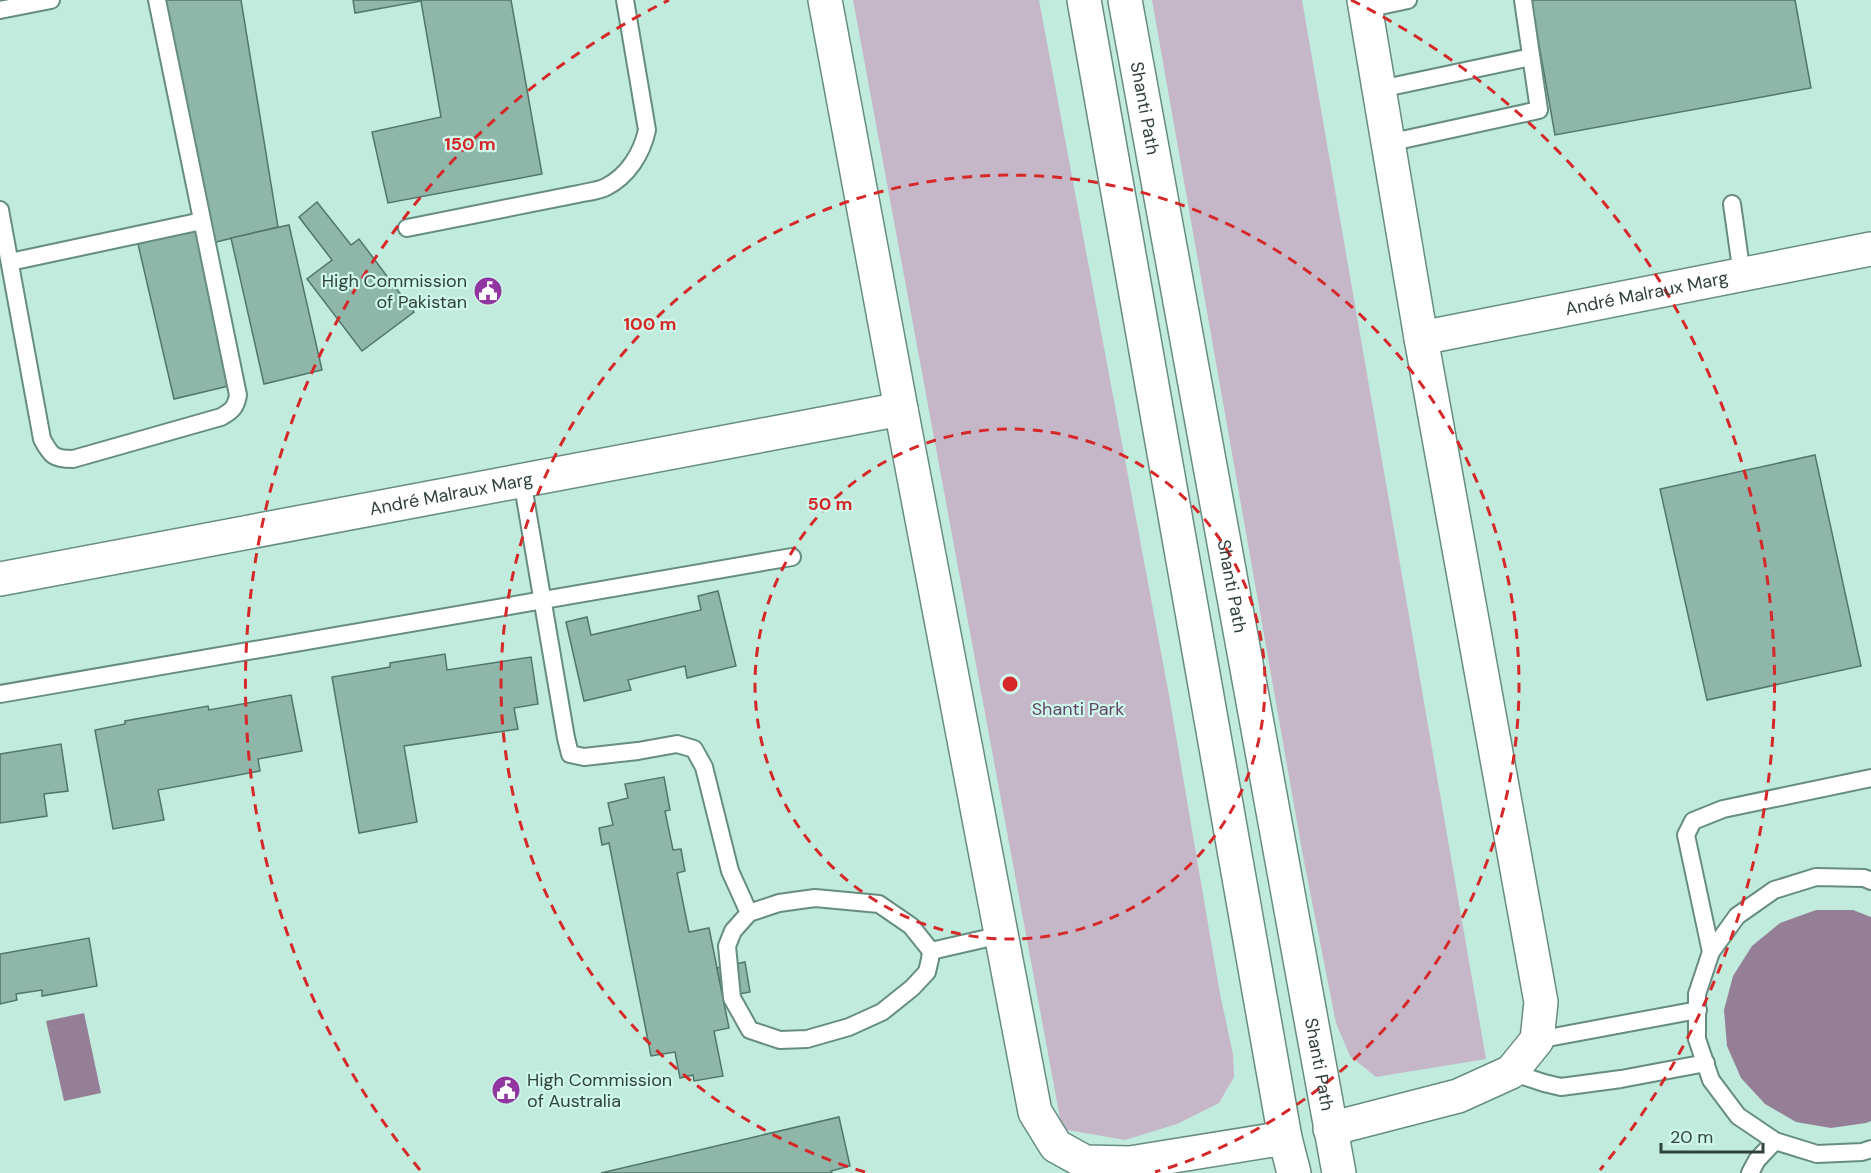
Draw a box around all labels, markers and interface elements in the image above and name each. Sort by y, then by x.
street label: Shanti Path [1124,60,1165,157]
text: 150 m [444,132,496,156]
street label: André Malraux Marg [1563,266,1730,321]
place label: High Commission of Pakistan [322,269,467,314]
public building icon: High Commission of Pakistan [472,275,504,307]
text: 100 m [623,312,677,336]
street label: André Malraux Marg [367,467,535,521]
text: 50 m [807,492,853,516]
street label: Shanti Path [1212,538,1252,635]
centre of rings [1000,674,1020,694]
park label: Shanti Park [1032,697,1124,721]
street label: Shanti Path [1299,1016,1339,1113]
place label: High Commission of Australia [527,1068,672,1113]
public building icon: High Commission of Australia [490,1074,522,1106]
scale bar [1661,1116,1763,1154]
text: 20 m [1670,1125,1713,1149]

